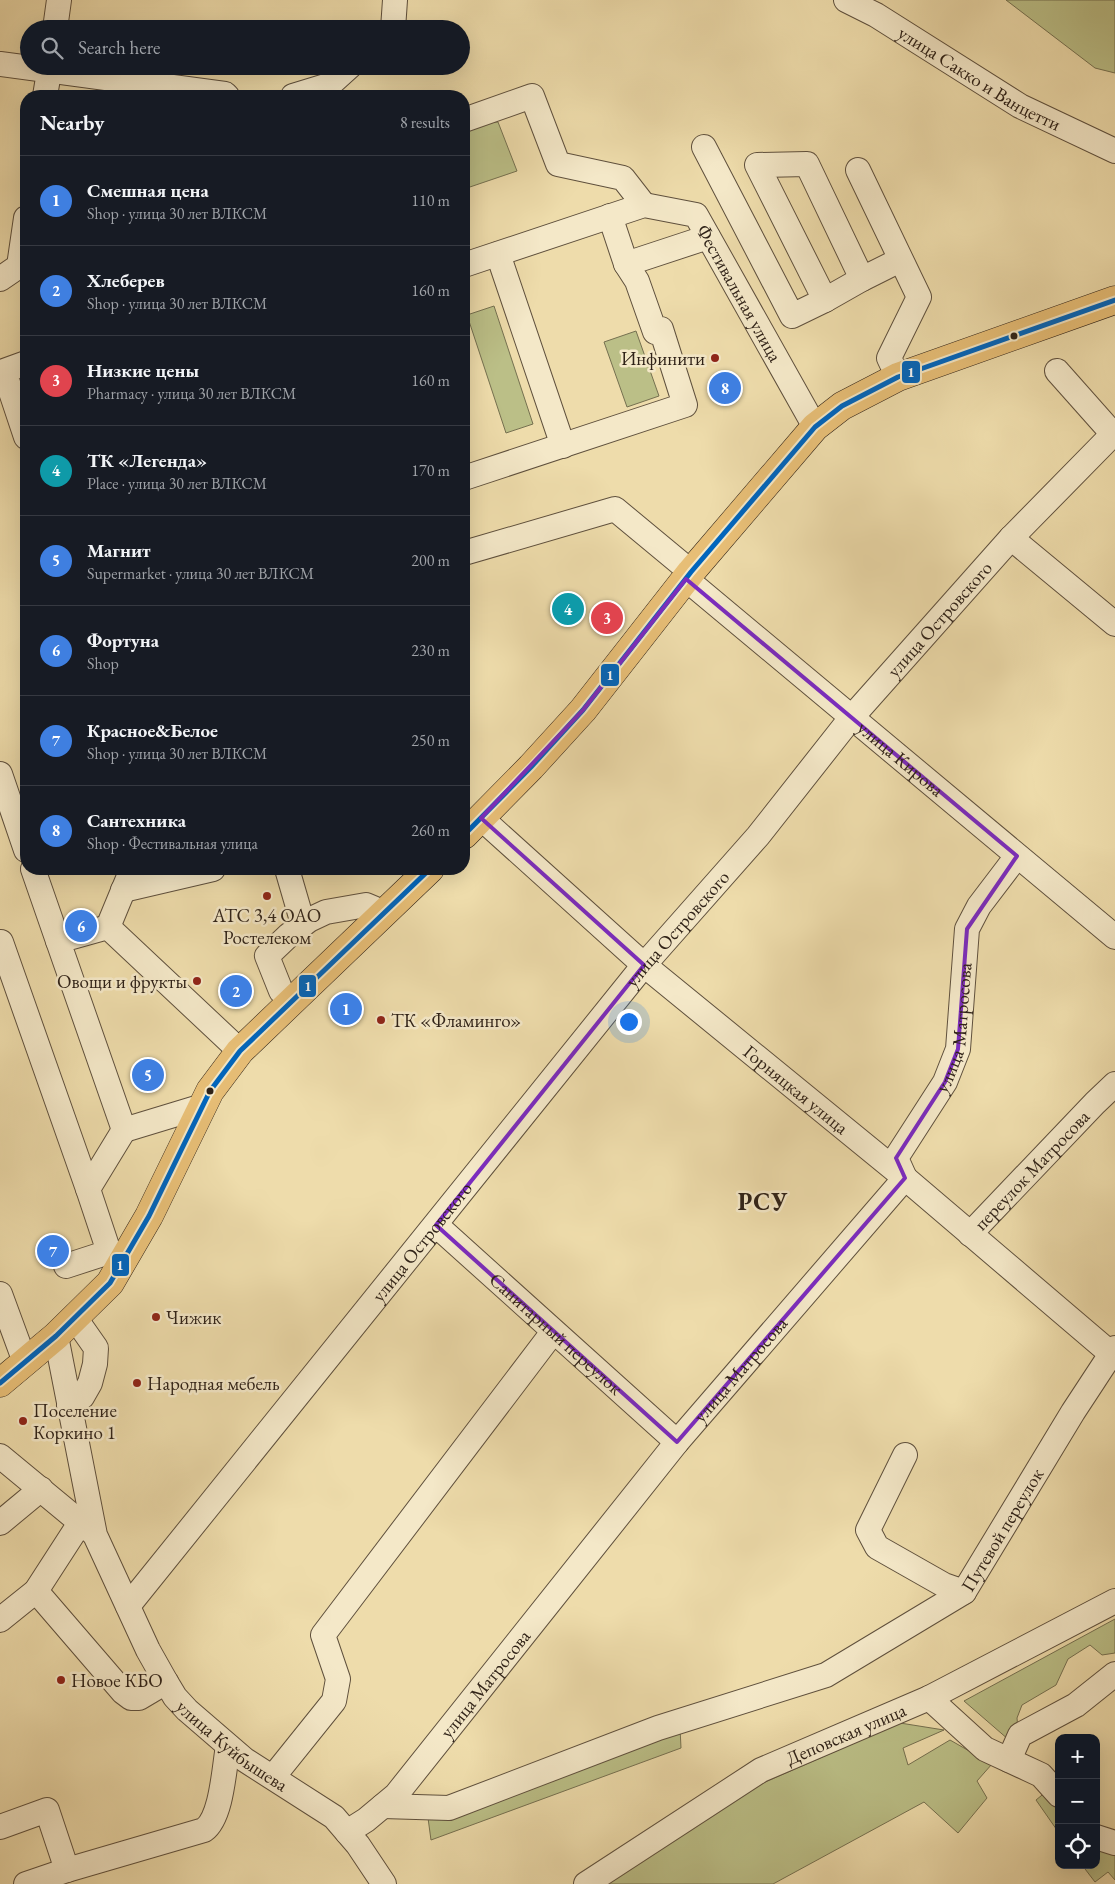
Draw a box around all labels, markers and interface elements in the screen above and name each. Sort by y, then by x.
search box [20,20,470,75]
street label: улица Сакко и Ванцетти [894,20,1065,136]
icon: search [38,34,66,62]
text: Search here [78,35,160,60]
text: Nearby [40,109,104,136]
text: 8 results [400,112,450,133]
text: Смешная цена [87,178,209,203]
text: 1 [52,190,60,211]
text: 110 m [411,190,450,211]
text: Shop · улица 30 лет ВЛКСМ [87,203,267,224]
street label: Фестивальная улица [691,220,788,366]
text: Хлеберев [87,268,165,293]
text: 2 [52,280,60,301]
text: 160 m [411,280,450,301]
text: Shop · улица 30 лет ВЛКСМ [87,293,267,314]
unlabelled marker [1009,331,1019,341]
place label: Инфинити [621,346,705,371]
marker: Инфинити [709,352,721,364]
text: Низкие цены [87,358,199,383]
line badge: 1 [901,360,921,384]
text: 1 [907,363,915,381]
pin: 8 [709,369,741,407]
text: 3 [52,370,60,391]
text: 160 m [411,370,450,391]
text: Pharmacy · улица 30 лет ВЛКСМ [87,383,296,404]
text: ТК «Легенда» [87,448,207,473]
text: 4 [52,460,60,481]
text: 170 m [411,460,450,481]
text: Place · улица 30 лет ВЛКСМ [87,473,267,494]
text: Магнит [87,538,151,563]
text: 5 [52,550,60,571]
text: 200 m [411,550,450,571]
street label: улица Островского [881,555,997,682]
text: Supermarket · улица 30 лет ВЛКСМ [87,563,314,584]
pin: 4 [552,590,584,628]
pin: 3 [591,599,623,637]
text: Фортуна [87,628,159,653]
text: 6 [52,640,60,661]
text: 230 m [411,640,450,661]
text: Shop [87,653,119,674]
line badge: 1 [600,663,620,687]
text: 1 [606,666,614,684]
street label: улица Кирова [852,715,950,802]
text: Красное&Белое [87,718,218,743]
text: 7 [52,730,60,751]
text: 250 m [411,730,450,751]
text: Shop · улица 30 лет ВЛКСМ [87,743,267,764]
text: Сантехника [87,808,186,833]
text: 8 [52,820,60,841]
text: 260 m [411,820,450,841]
text: Shop · Фестивальная улица [87,833,258,854]
street label: улица Островского [619,865,735,992]
marker: АТС 3,4 ОАО Ростелеком [261,890,273,902]
place label: АТС 3,4 ОАО Ростелеком [212,903,321,950]
pin: 6 [65,907,97,945]
street label: улица Матросова [929,961,977,1097]
place label: Овощи и фрукты [57,969,187,994]
pin: 2 [220,972,252,1010]
line badge: 1 [298,974,317,998]
marker: Овощи и фрукты [191,975,203,987]
text: 1 [304,977,312,995]
pin: 1 [330,990,362,1028]
place label: ТК «Фламинго» [391,1008,521,1033]
your location [616,1009,642,1035]
marker: ТК «Фламинго» [375,1014,387,1026]
street label: Горняцкая улица [738,1039,854,1140]
pin: 5 [132,1056,164,1094]
unlabelled marker [205,1086,215,1096]
street label: переулок Матросова [968,1104,1095,1235]
street label: улица Островского [366,1176,477,1307]
district label: РСУ [738,1186,788,1217]
pin: 7 [37,1232,69,1270]
line badge: 1 [111,1253,130,1277]
text: 1 [116,1256,124,1274]
street label: Санитарный переулок [484,1267,628,1400]
place label: Чижик [166,1305,221,1330]
marker: Чижик [150,1311,162,1323]
street label: улица Матросова [687,1311,793,1427]
place label: Народная мебель [147,1371,280,1396]
marker: Народная мебель [131,1377,143,1389]
place label: Поселение Коркино 1 [33,1398,117,1445]
marker: Поселение Коркино 1 [17,1415,29,1427]
street label: Путевой переулок [955,1463,1049,1596]
street label: улица Матросова [434,1624,536,1743]
place label: Новое КБО [71,1668,163,1693]
marker: Новое КБО [55,1674,67,1686]
street label: улица Куйбышева [171,1694,293,1797]
street label: Деповская улица [782,1697,910,1770]
map controls [1055,1734,1100,1869]
button: + [1055,1734,1100,1779]
button: − [1055,1779,1100,1824]
button: locate [1055,1824,1100,1869]

